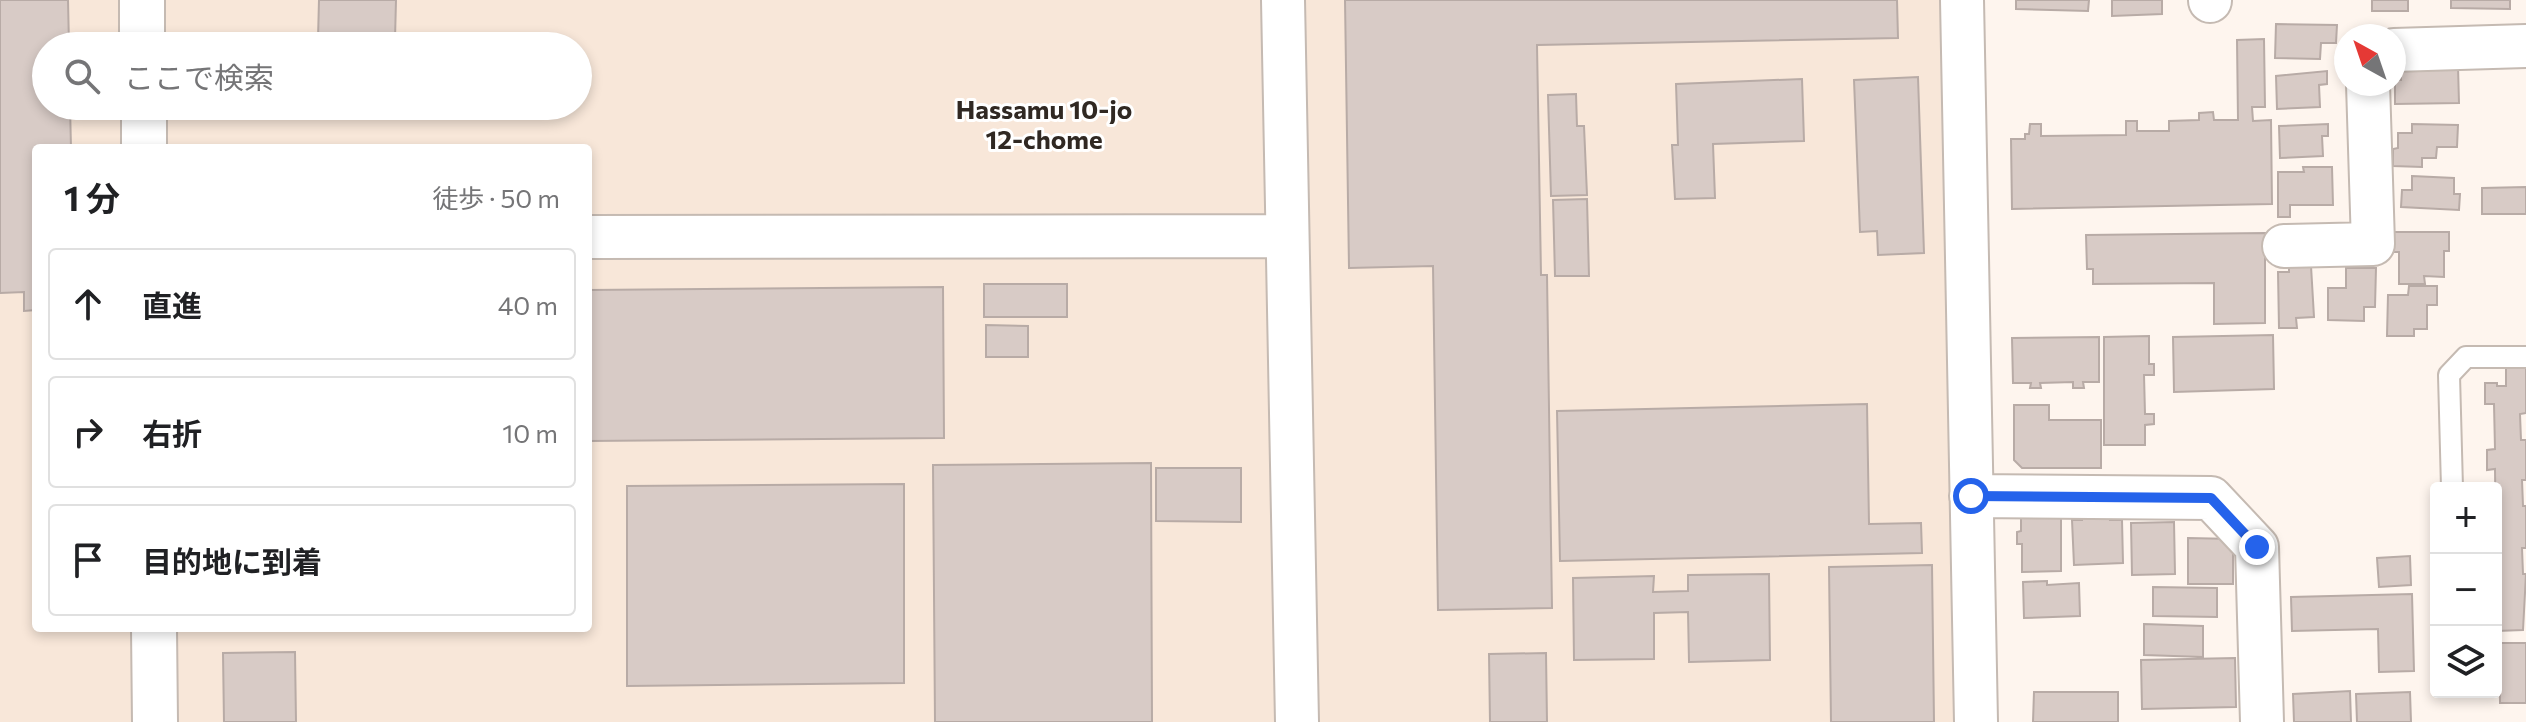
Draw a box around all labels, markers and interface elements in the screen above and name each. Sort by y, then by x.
north arrow [2334,24,2406,96]
search box [32,32,592,120]
icon: search [60,54,104,98]
text: ここで検索 [124,58,274,95]
district label: Hassamu 10-jo 12-chome [956,93,1132,154]
text: 1 分 [64,176,120,218]
text: 徒歩 · 50 m [432,182,560,213]
icon: ahead [66,282,110,326]
text: 直進 [142,286,202,323]
text: 40 m [498,289,558,320]
icon: right [66,410,110,454]
text: 右折 [142,414,202,451]
text: 10 m [502,417,558,448]
route start [1953,478,1989,514]
map controls [2430,482,2502,698]
button: + [2430,482,2502,554]
route end [2239,529,2275,565]
icon: arrive [66,538,110,582]
text: 目的地に到着 [142,542,322,579]
button: − [2430,554,2502,626]
button: layers [2430,626,2502,698]

